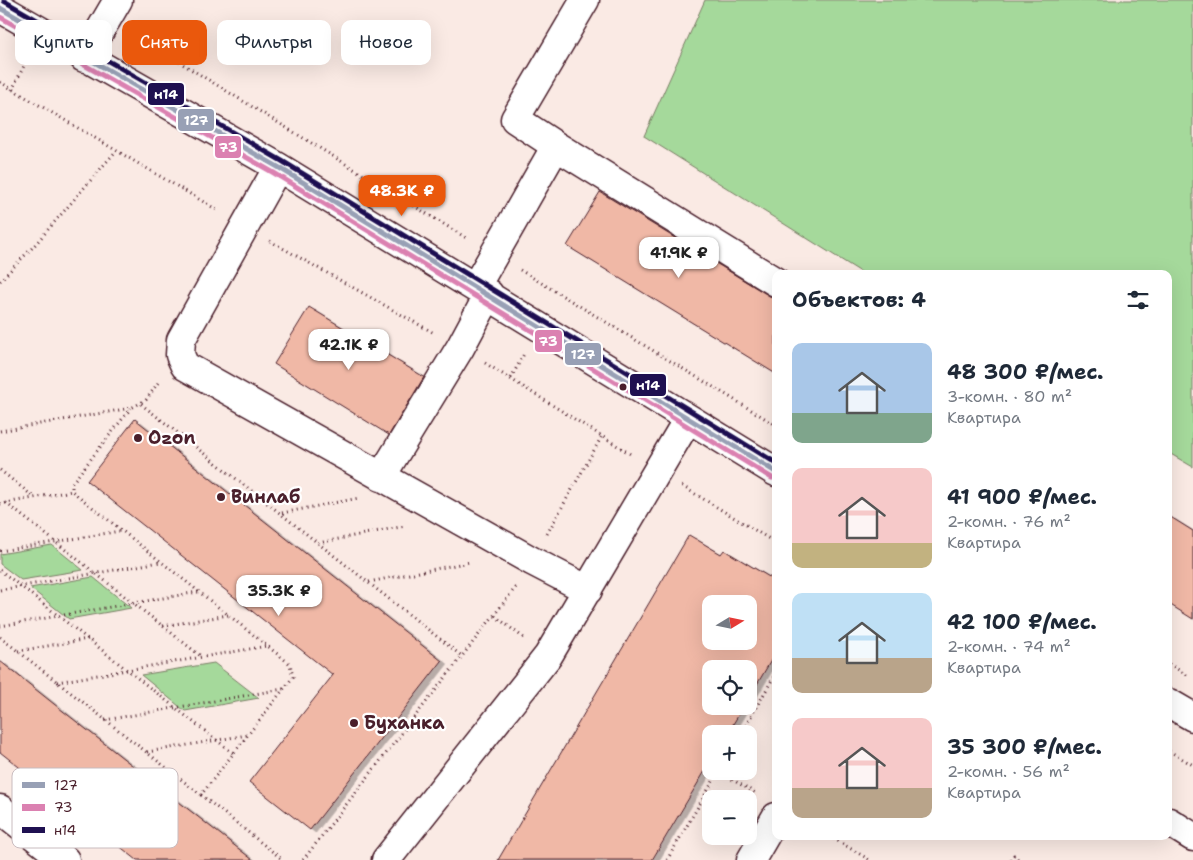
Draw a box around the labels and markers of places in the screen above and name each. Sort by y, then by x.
pin: 48.3K ₽ [356,174,448,217]
pin: 41.9K ₽ [633,236,725,279]
pin: 42.1K ₽ [303,328,395,371]
unlabelled marker [618,382,628,392]
place label: Ozon [148,426,195,450]
marker: Ozon [132,432,144,444]
place label: Винлаб [231,485,300,509]
marker: Винлаб [215,491,227,503]
pin: 35.3K ₽ [233,574,325,617]
place label: Буханка [364,711,445,735]
marker: Буханка [348,717,360,729]

